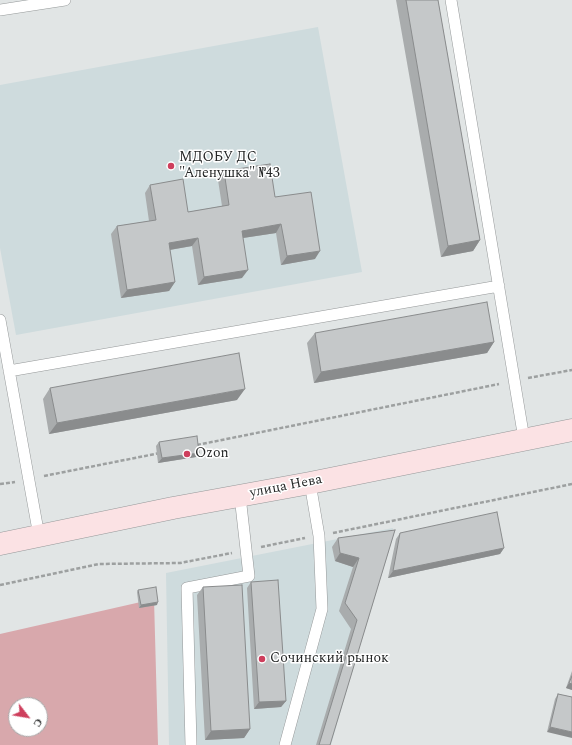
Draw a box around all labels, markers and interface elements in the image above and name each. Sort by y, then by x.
place label: МДОБУ ДС "Аленушка" №43 [179,150,280,182]
marker: МДОБУ ДС "Аленушка" №43 [166,161,176,171]
place label: Ozon [195,446,229,462]
marker: Ozon [182,449,192,459]
street label: улица Нева [248,472,324,502]
place label: Сочинский рынок [270,651,389,667]
marker: Сочинский рынок [257,654,267,664]
north arrow [8,697,48,737]
text: С [29,715,47,731]

